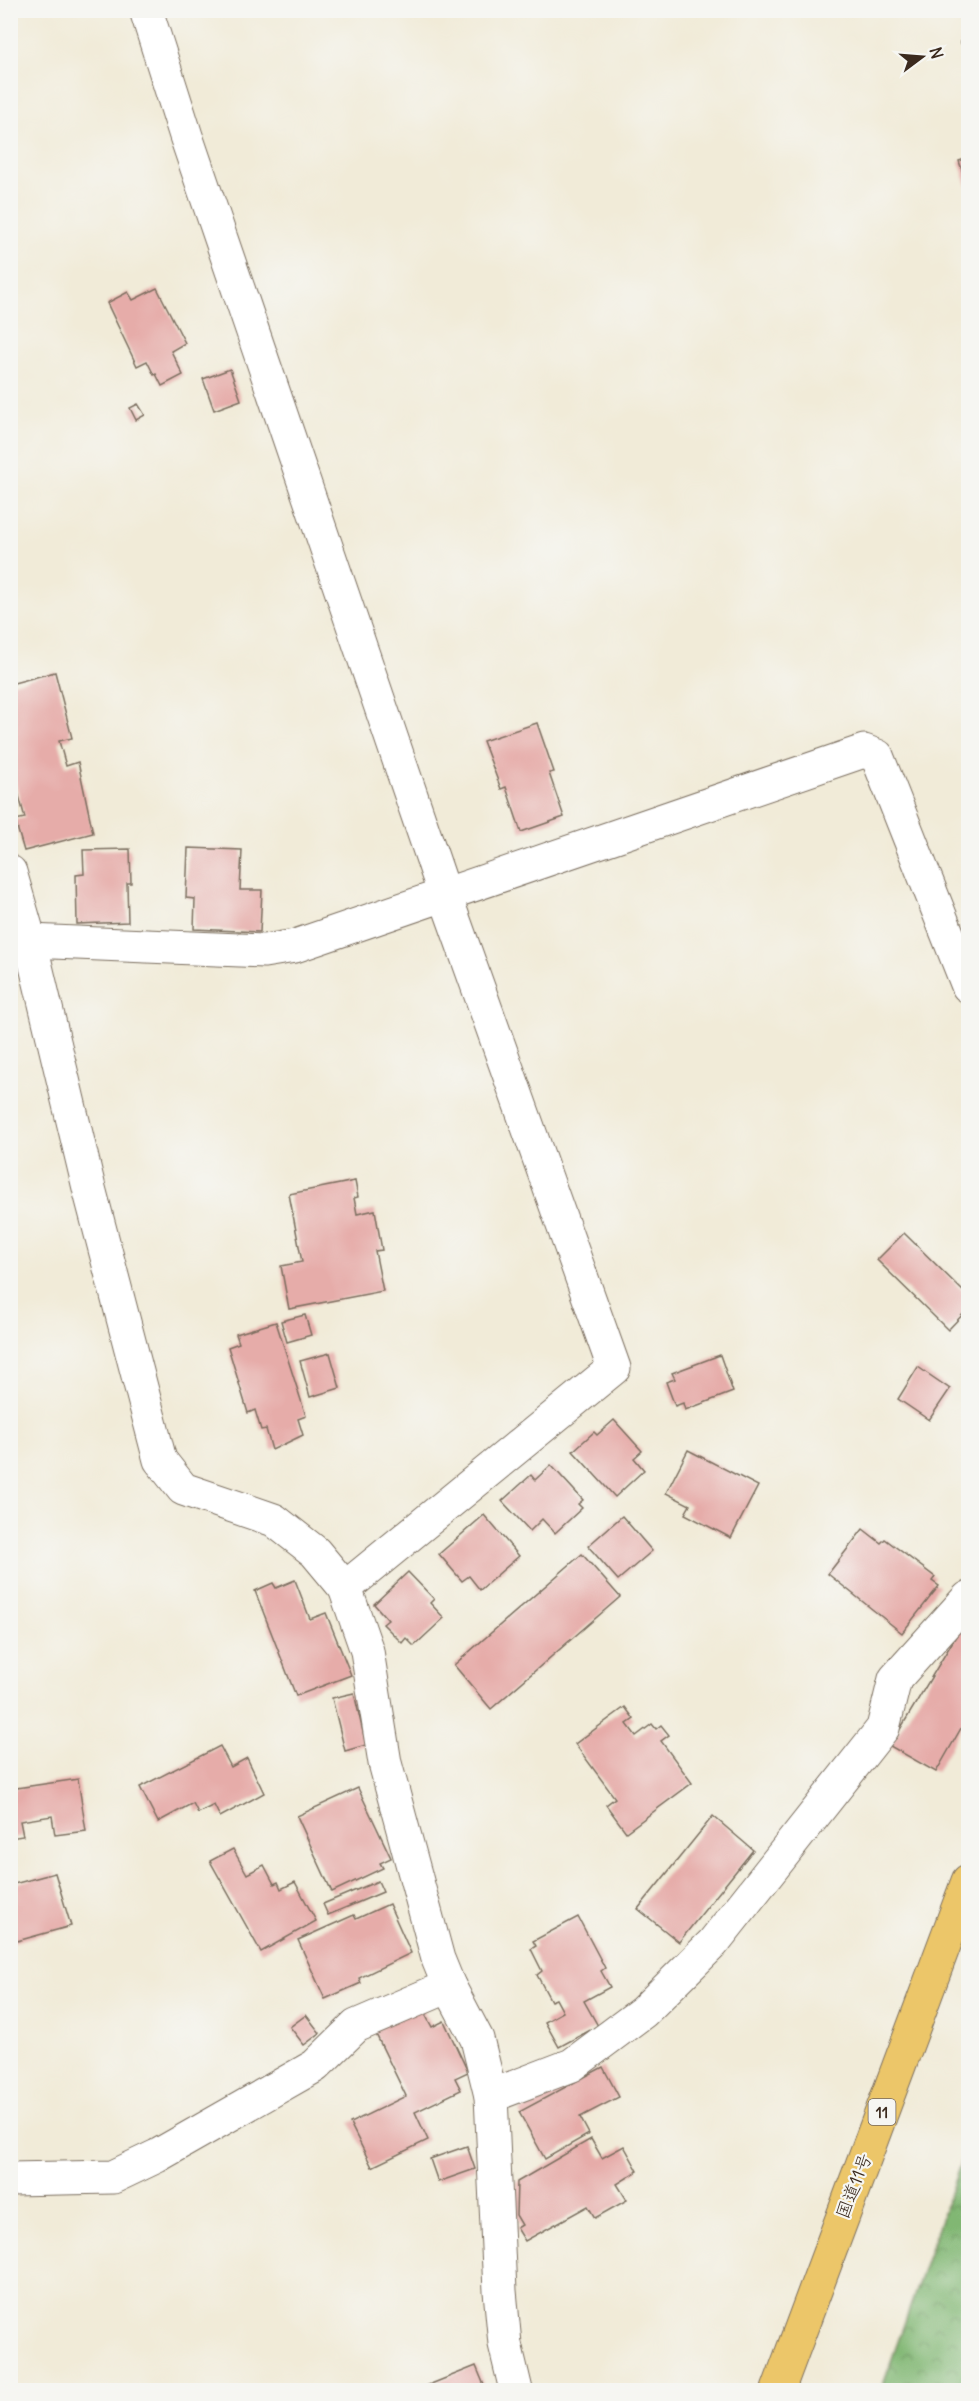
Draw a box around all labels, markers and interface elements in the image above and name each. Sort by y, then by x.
north arrow [892,27,952,87]
text: N [925,45,948,61]
road number: 11 [868,2099,896,2125]
street label: 国道11号 [831,2150,877,2222]

